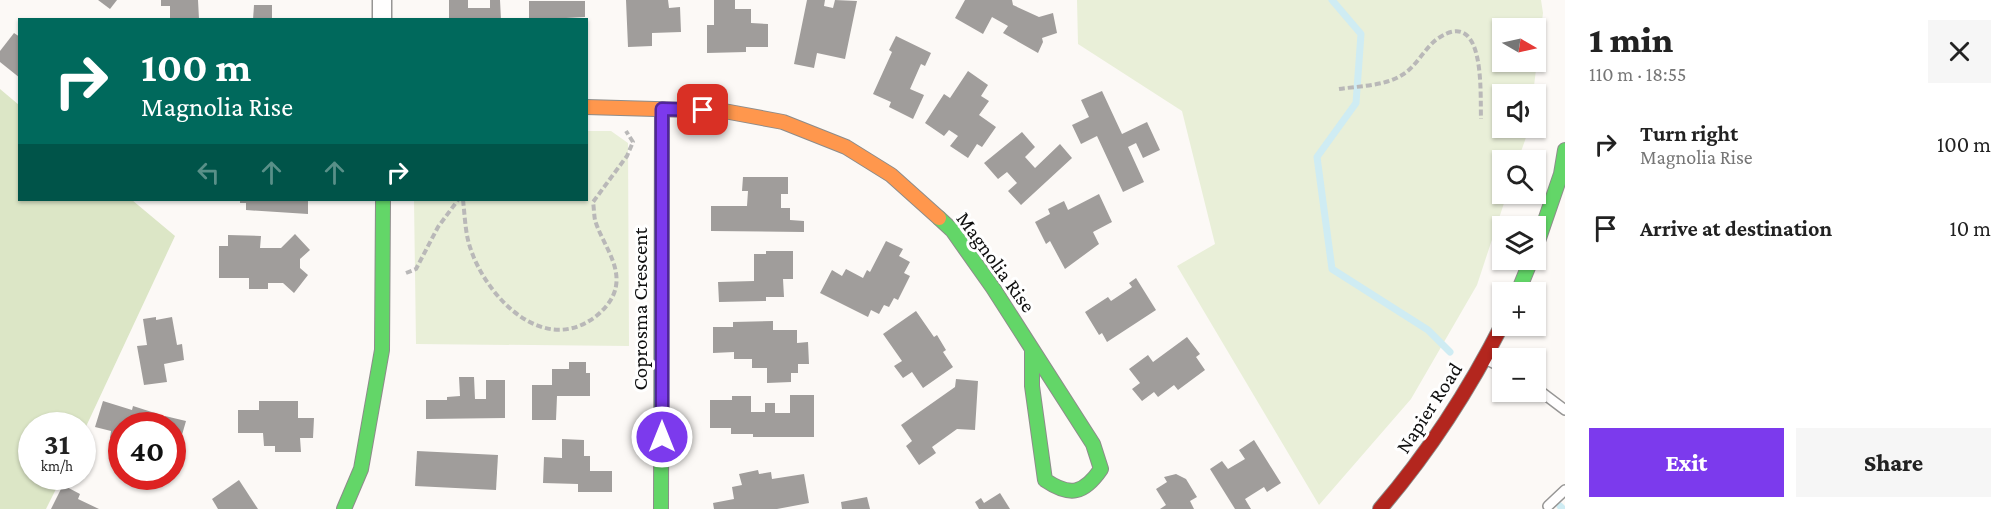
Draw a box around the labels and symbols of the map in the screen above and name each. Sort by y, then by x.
north arrow [1492,18,1546,72]
pin [677,84,728,135]
street label: Magnolia Rise [952,207,1040,317]
street label: Coprosma Crescent [628,227,652,390]
street label: Napier Road [1391,358,1467,458]
position arrow [630,405,694,469]
speed limit sign: 40 [108,412,186,490]

